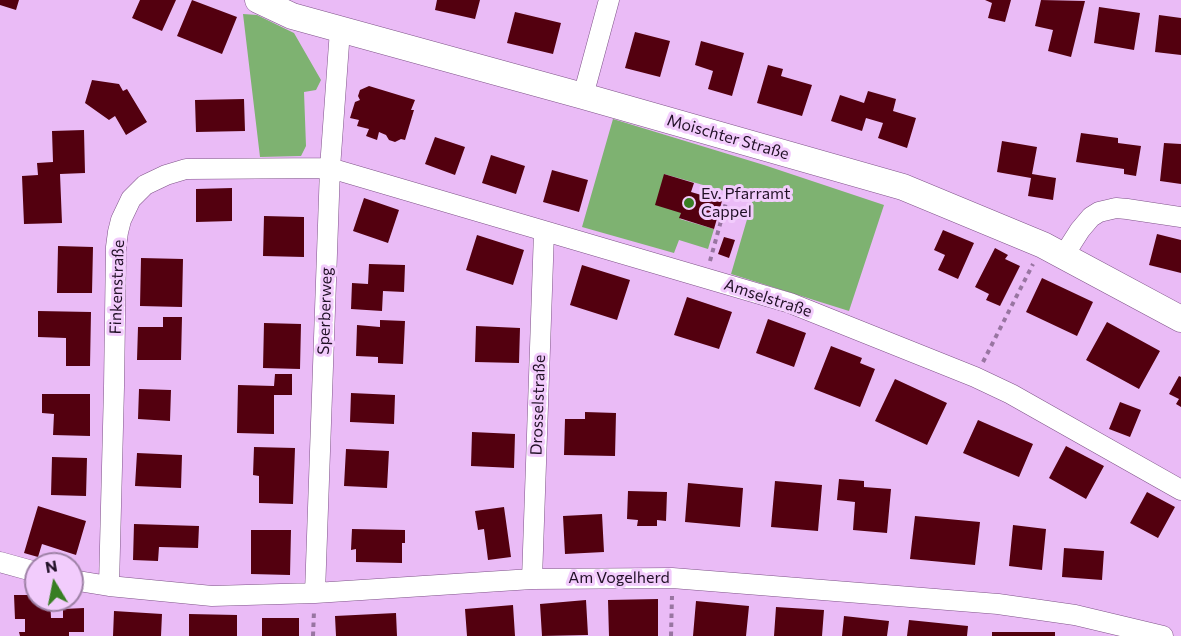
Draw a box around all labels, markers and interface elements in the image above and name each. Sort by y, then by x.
street label: Moischter Straße [665,110,791,164]
place label: Ev. Pfarramt Cappel [701,184,791,222]
marker: Ev. Pfarramt Cappel [682,196,696,210]
street label: Finkenstraße [106,239,128,335]
street label: Sperberweg [314,267,336,355]
street label: Amselstraße [722,275,814,321]
street label: Drosselstraße [527,354,549,456]
north arrow [24,552,84,612]
text: N [44,555,59,576]
street label: Am Vogelherd [568,568,670,588]

